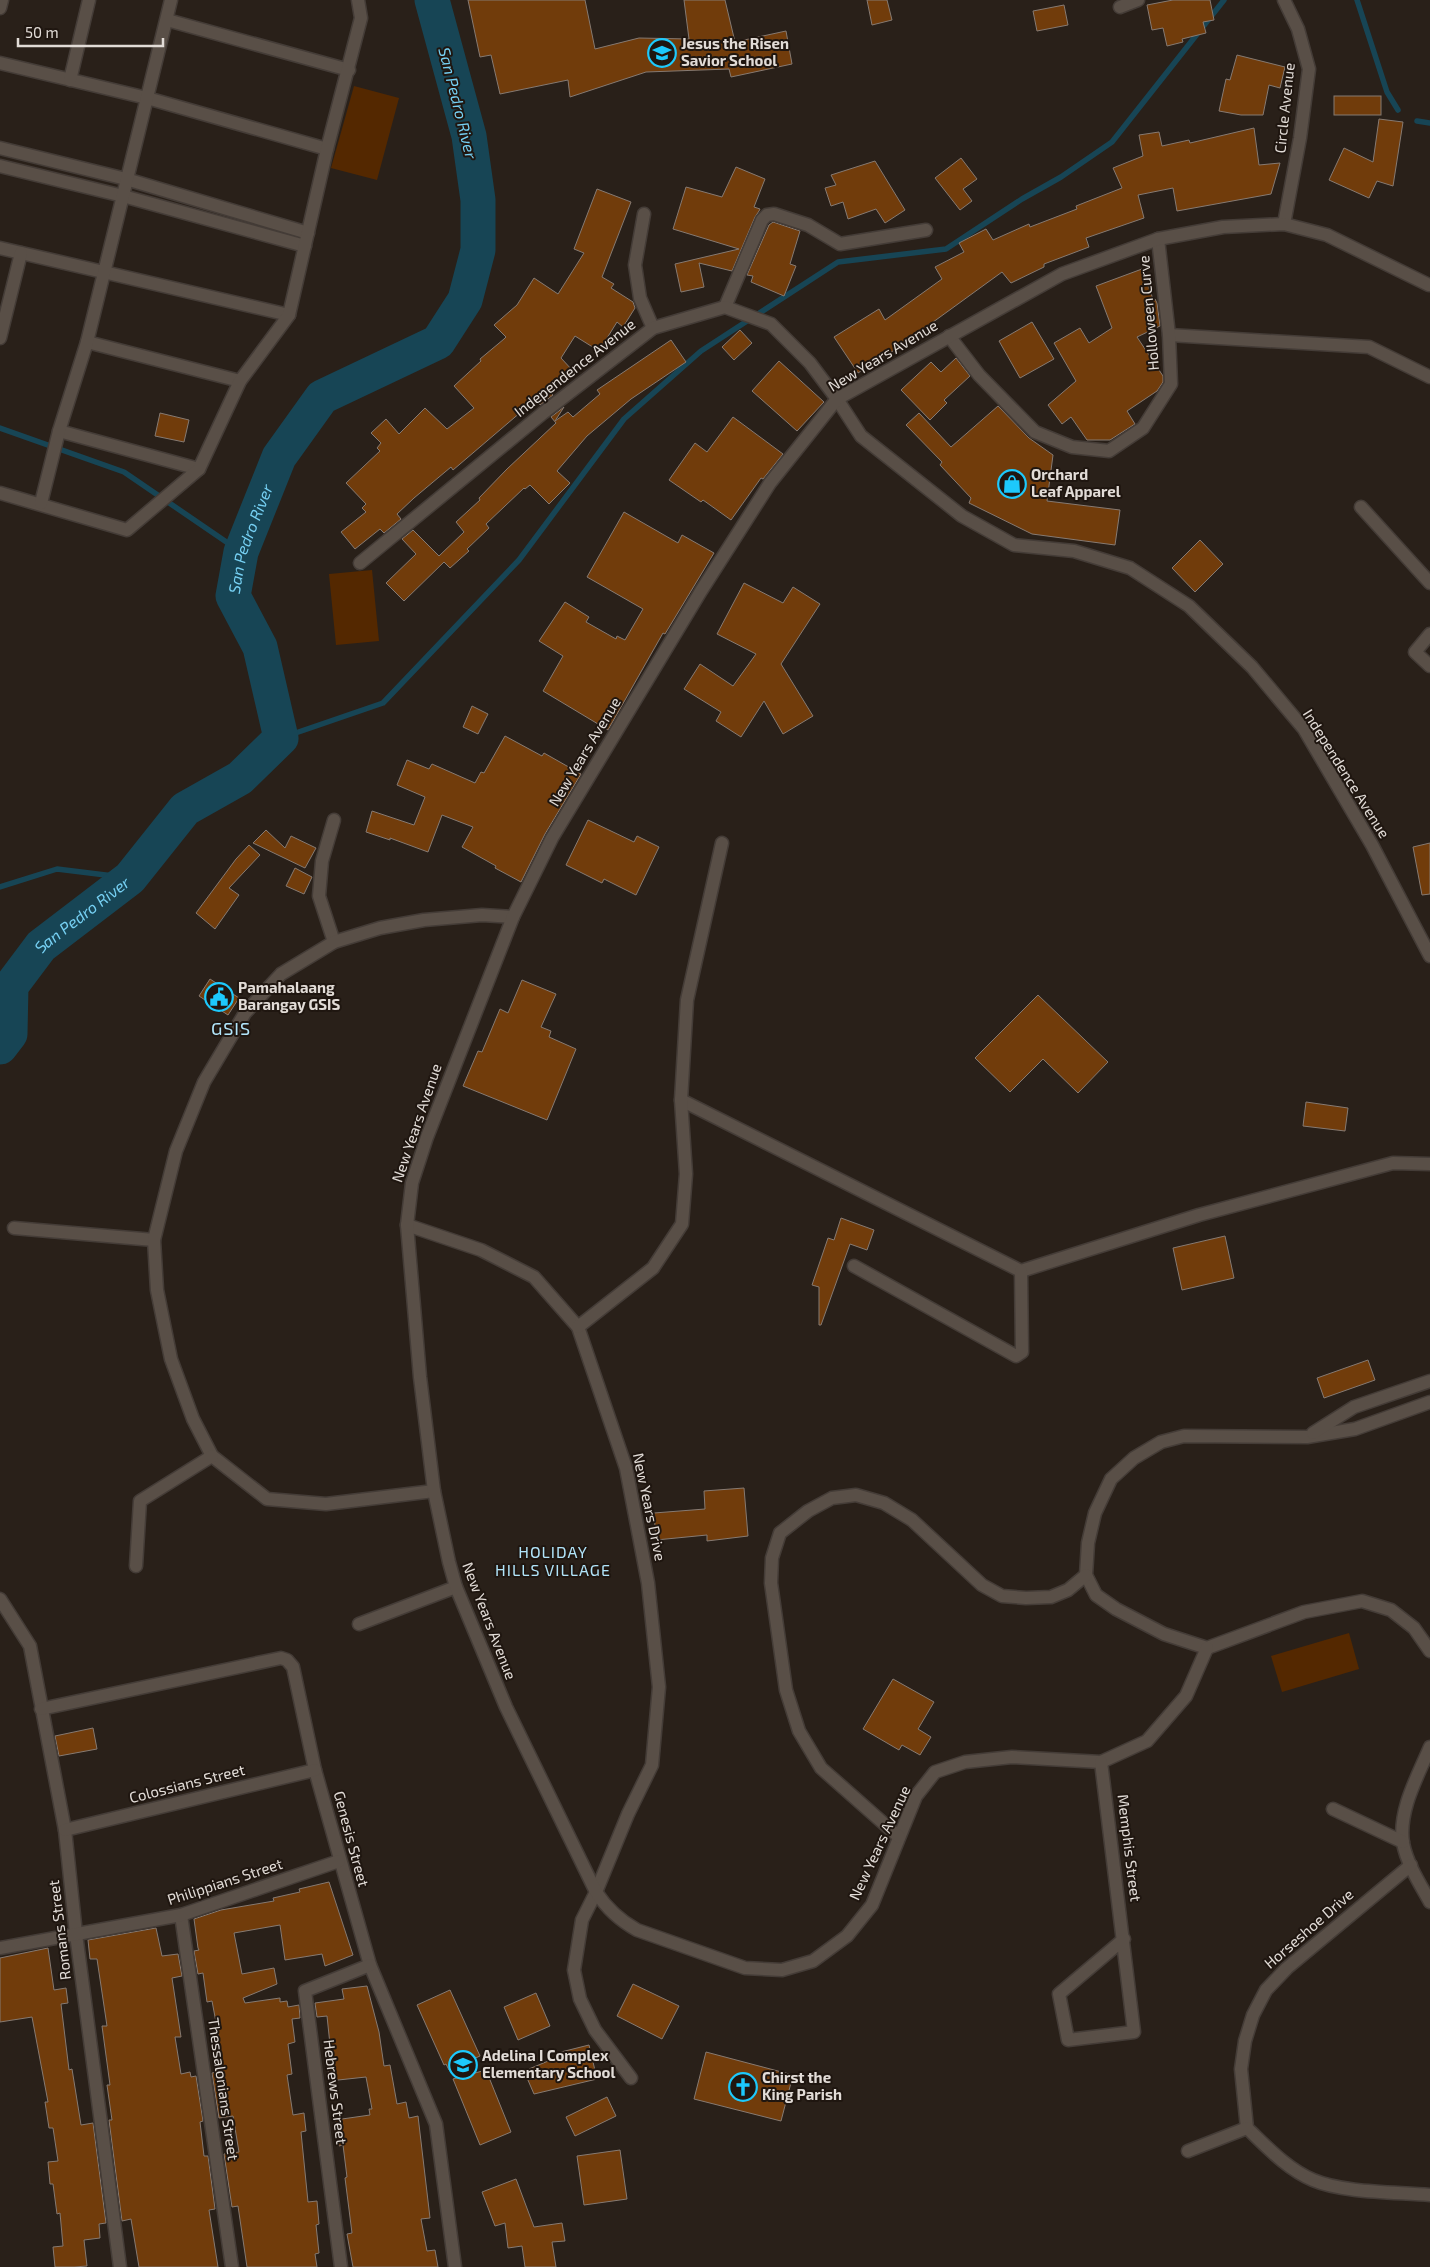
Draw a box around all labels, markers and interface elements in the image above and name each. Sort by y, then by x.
scale bar [18,15,162,47]
text: 50 m [25,23,59,41]
place label: Jesus the Risen Savior School [681,34,789,69]
school or university icon: Jesus the Risen Savior School [647,38,677,68]
water label: San Pedro River [435,45,482,161]
street label: Circle Avenue [1270,62,1298,154]
street label: Holloween Curve [1134,255,1162,371]
street label: Independence Avenue [510,314,638,420]
street label: New Years Avenue [825,315,940,395]
place label: Orchard Leaf Apparel [1031,465,1121,500]
shop icon: Orchard Leaf Apparel [997,469,1027,499]
water label: San Pedro River [224,481,276,595]
street label: New Years Avenue [544,694,624,809]
street label: Independence Avenue [1300,706,1394,841]
water label: San Pedro River [30,872,133,956]
place label: Pamahalaang Barangay GSIS [238,978,341,1014]
public building icon: Pamahalaang Barangay GSIS [204,982,234,1012]
district label: GSIS [211,1017,251,1039]
street label: New Years Avenue [387,1061,445,1184]
street label: New Years Drive [630,1451,670,1562]
district label: HOLIDAY HILLS VILLAGE [495,1542,611,1579]
street label: New Years Avenue [459,1559,521,1682]
street label: Colossians Street [127,1760,247,1806]
street label: New Years Avenue [845,1782,914,1903]
street label: Genesis Street [331,1789,373,1889]
street label: Memphis Street [1114,1793,1146,1903]
street label: Philippians Street [165,1854,285,1908]
street label: Romans Street [44,1879,74,1981]
street label: Horseshoe Drive [1260,1885,1357,1972]
street label: Thessalonians Street [205,2016,243,2162]
street label: Hebrews Street [321,2038,351,2146]
place label: Adelina I Complex Elementary School [482,2046,615,2082]
school or university icon: Adelina I Complex Elementary School [448,2050,478,2080]
place label: Chirst the King Parish [762,2068,842,2103]
church icon: Chirst the King Parish [728,2072,758,2102]

